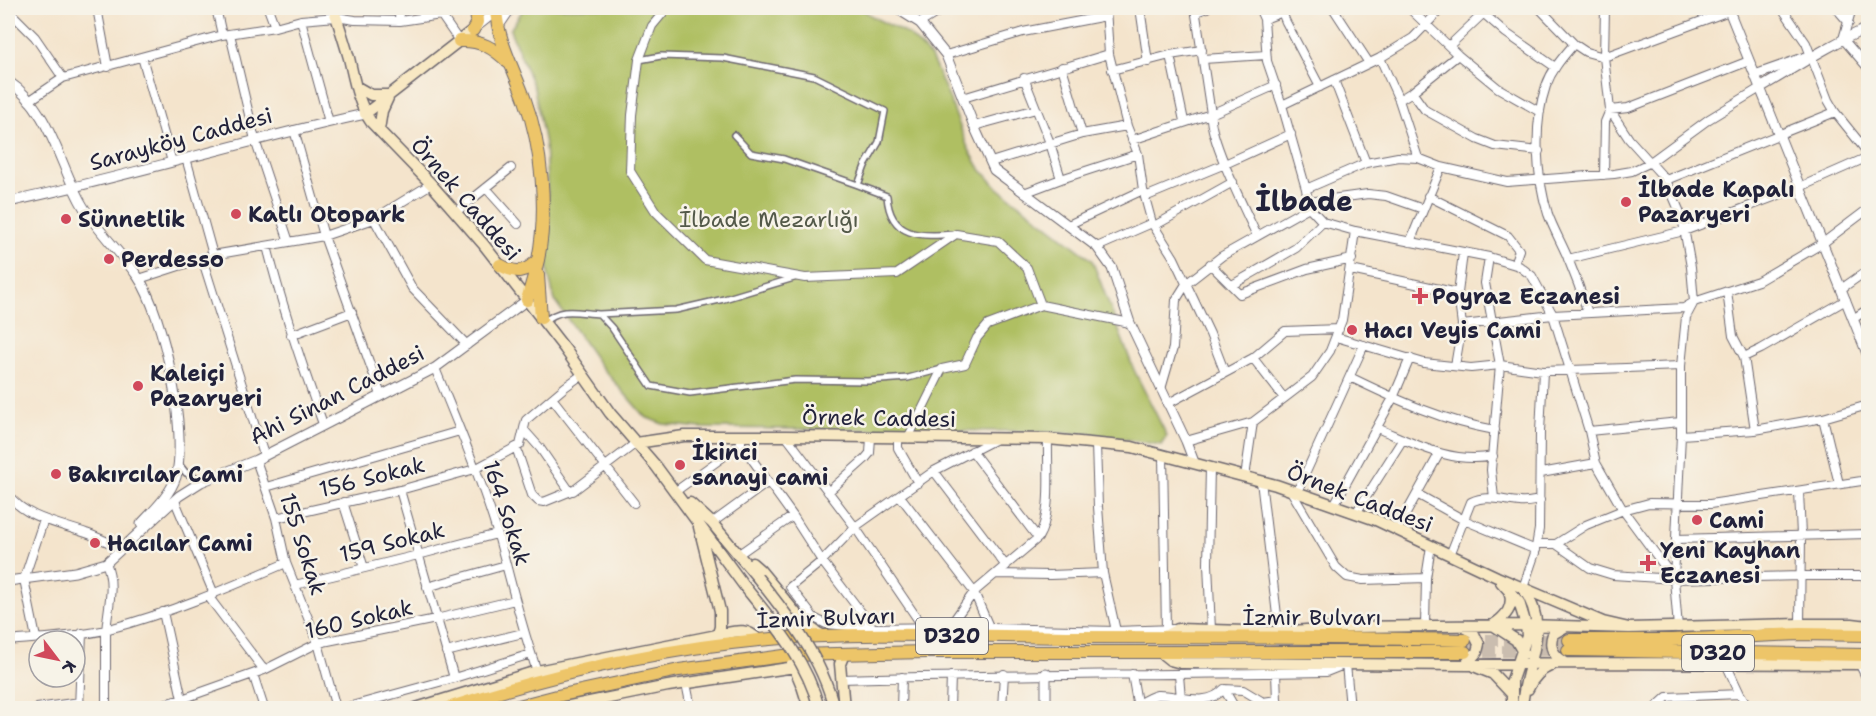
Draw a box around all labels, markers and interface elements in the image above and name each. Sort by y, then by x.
street label: Sarayköy Caddesi [86,101,276,177]
street label: Örnek Caddesi [404,131,528,267]
place label: İlbade Kapalı Pazaryeri [1638,174,1795,229]
district label: İlbade [1255,182,1353,220]
marker: İlbade Kapalı Pazaryeri [1619,195,1633,209]
place label: Katlı Otopark [248,200,405,229]
place label: Sünnetlik [78,205,185,234]
park label: İlbade Mezarlığı [679,205,859,234]
marker: Katlı Otopark [229,207,243,221]
marker: Sünnetlik [59,212,73,226]
place label: Perdesso [121,245,224,274]
marker: Perdesso [102,252,116,266]
place label: Poyraz Eczanesi [1432,282,1620,311]
marker: Poyraz Eczanesi [1413,289,1427,303]
place label: Hacı Veyis Cami [1364,316,1542,345]
marker: Hacı Veyis Cami [1345,323,1359,337]
street label: Ahi Sinan Caddesi [245,338,429,452]
place label: Kaleiçi Pazaryeri [150,359,262,413]
marker: Kaleiçi Pazaryeri [131,379,145,393]
street label: Örnek Caddesi [802,402,956,434]
place label: İkinci sanayi cami [692,437,829,492]
street label: 156 Sokak [316,450,428,504]
street label: 164 Sokak [476,457,538,569]
street label: Örnek Caddesi [1283,457,1437,539]
marker: İkinci sanayi cami [673,458,687,472]
place label: Bakırcılar Cami [68,460,243,489]
marker: Bakırcılar Cami [49,467,63,481]
street label: 155 Sokak [273,489,333,599]
place label: Cami [1709,506,1764,535]
marker: Cami [1690,513,1704,527]
street label: 159 Sokak [336,515,448,569]
place label: Hacılar Cami [107,529,253,558]
marker: Hacılar Cami [88,536,102,550]
place label: Yeni Kayhan Eczanesi [1660,536,1801,590]
marker: Yeni Kayhan Eczanesi [1641,556,1655,570]
street label: 160 Sokak [302,593,416,645]
street label: İzmir Bulvarı [756,601,896,635]
street label: İzmir Bulvarı [1242,603,1382,632]
road number: D320 [916,618,988,654]
north arrow [27,629,87,689]
road number: D320 [1682,635,1754,671]
text: K [57,656,81,677]

